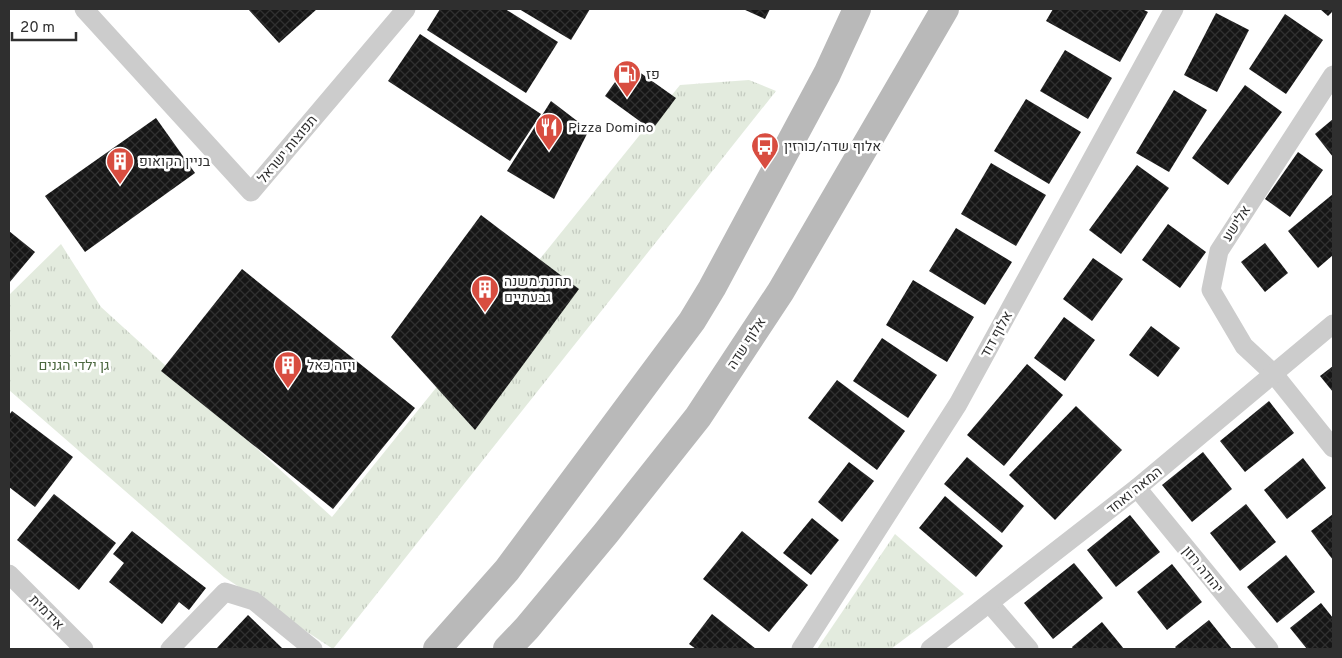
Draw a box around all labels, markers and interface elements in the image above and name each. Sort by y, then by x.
scale bar [12,10,76,42]
text: 20 m [20,19,55,38]
fuel station icon: פז [612,59,642,98]
place label: פז [646,67,660,84]
street label: תפוצות ישראל [255,112,322,188]
restaurant icon: Pizza Domino [534,112,564,151]
place label: Pizza Domino [568,120,654,137]
bus stop icon: אלוף שדה/כורזין [750,131,780,170]
place label: אלוף שדה/כורזין [784,139,881,156]
building icon: בניין הקואופ [105,146,135,185]
place label: בניין הקואופ [139,154,211,171]
street label: אלישע [1219,203,1255,245]
building icon: תחנת משנה גבעתיים [470,274,500,313]
place label: תחנת משנה גבעתיים [504,274,572,307]
street label: אלוף דוד [978,308,1017,361]
street label: אלוף שדה [724,315,770,373]
building icon: ויזה כאל [273,350,303,389]
park label: גן ילדי הגנים [39,358,109,375]
place label: ויזה כאל [307,358,356,375]
street label: המאה ואחד [1104,464,1166,519]
street label: יהודה רוזן [1178,543,1226,597]
street label: אידמית [25,592,67,634]

